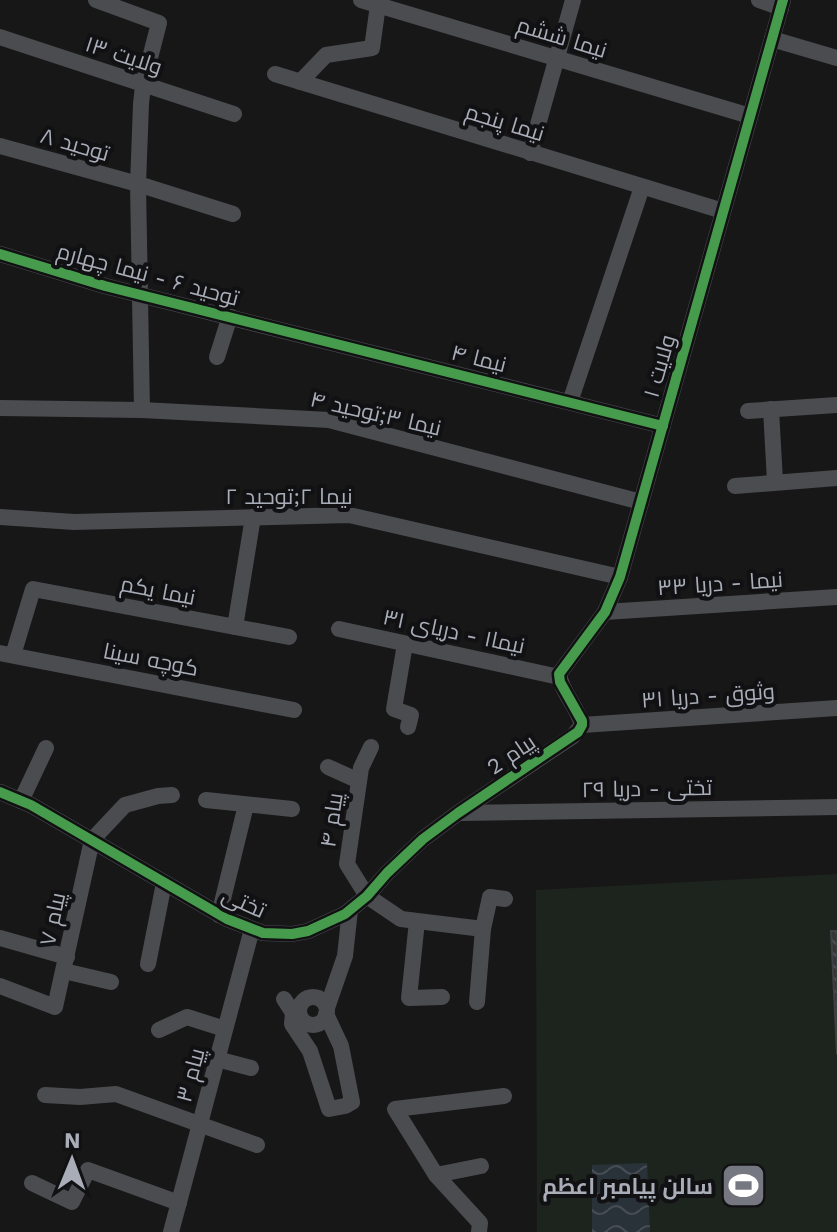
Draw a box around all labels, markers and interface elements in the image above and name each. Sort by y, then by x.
street label: نیما ششم [513,12,610,66]
street label: ولایت ۱۳ [82,31,165,80]
street label: نیما پنجم [461,99,547,149]
street label: توحید ۸ [38,123,112,166]
street label: توحید ۶ - نیما چهارم [53,238,242,314]
street label: ولایت ۱ [639,332,680,401]
street label: نیما ۴ [449,340,509,377]
street label: نیما ۳;توحید ۴ [308,386,444,441]
street label: نیما ۲;توحید ۲ [225,484,353,509]
street label: نیما - دریا ۳۳ [656,567,784,600]
street label: نیما یکم [118,571,198,613]
street label: نیما۱ - دریای ۳۱ [381,604,527,659]
street label: کوچه سینا [101,638,201,683]
street label: وثوق - دریا ۳۱ [640,678,776,714]
street label: پیام 2 [482,729,542,782]
street label: تختی - دریا ۲۹ [582,775,713,803]
street label: پیام ۴ [315,791,351,849]
street label: تختی [218,882,270,924]
street label: پیام ۷ [35,890,73,949]
street label: پيام ۳ [171,1045,213,1106]
north arrow [32,1120,112,1200]
text: N [64,1128,81,1153]
sports icon: سالن پیامبر اعظم [720,1162,768,1210]
place label: سالن پیامبر اعظم [543,1174,713,1202]

